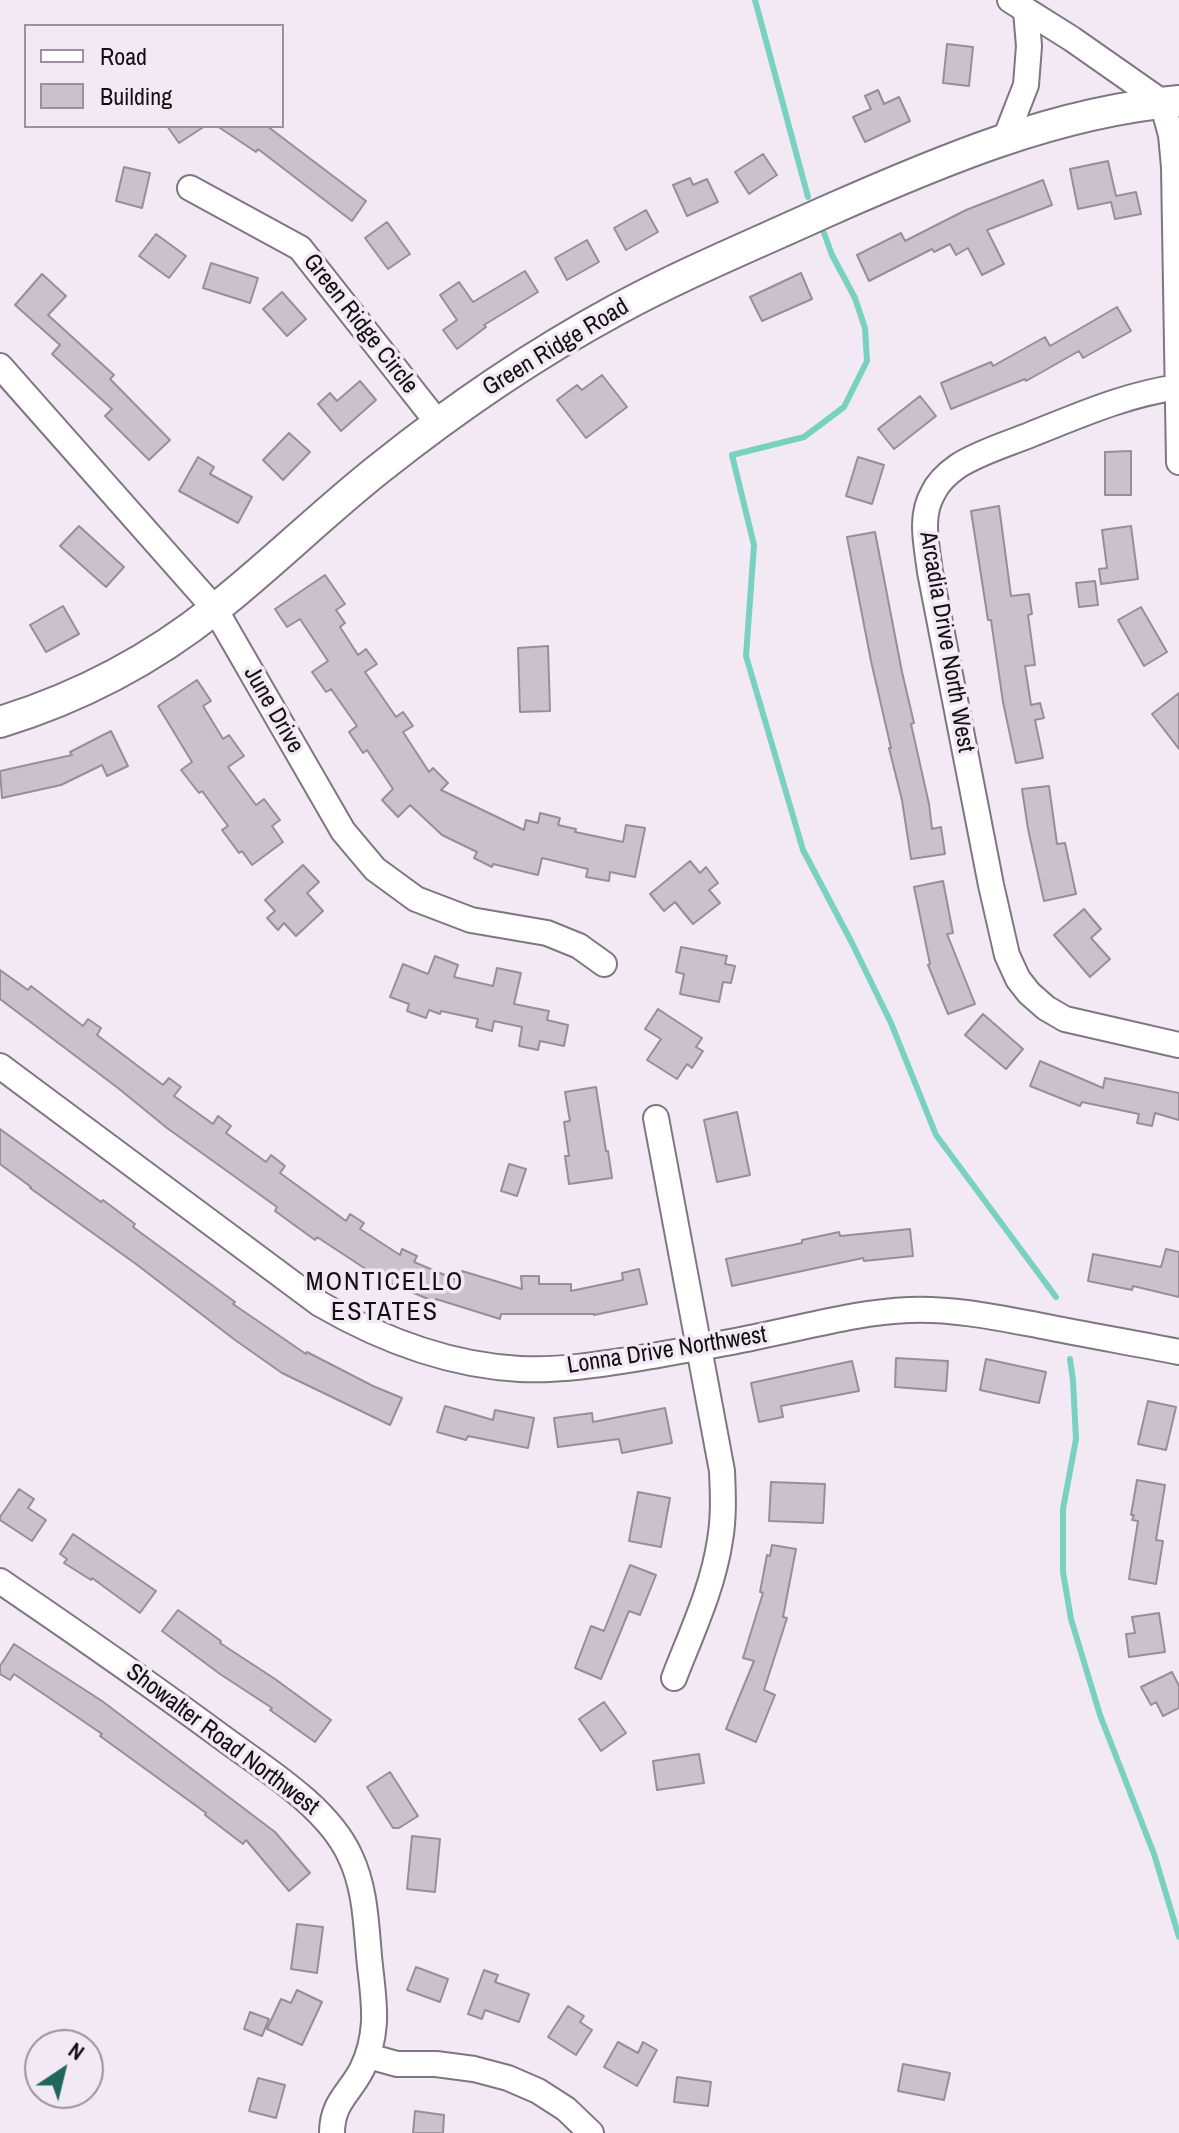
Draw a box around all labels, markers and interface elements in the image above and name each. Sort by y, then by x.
legend [24,24,284,128]
text: Road [100,40,147,72]
text: Building [100,80,172,112]
street label: Green Ridge Circle [296,248,424,400]
street label: Green Ridge Road [478,293,634,403]
street label: Arcadia Drive North West [912,529,980,755]
street label: June Drive [237,662,309,758]
district label: MONTICELLO ESTATES [306,1267,464,1328]
street label: Lonna Drive Northwest [565,1321,769,1381]
street label: Showalter Road Northwest [120,1658,324,1822]
north arrow [24,2029,104,2109]
text: N [63,2035,91,2067]

